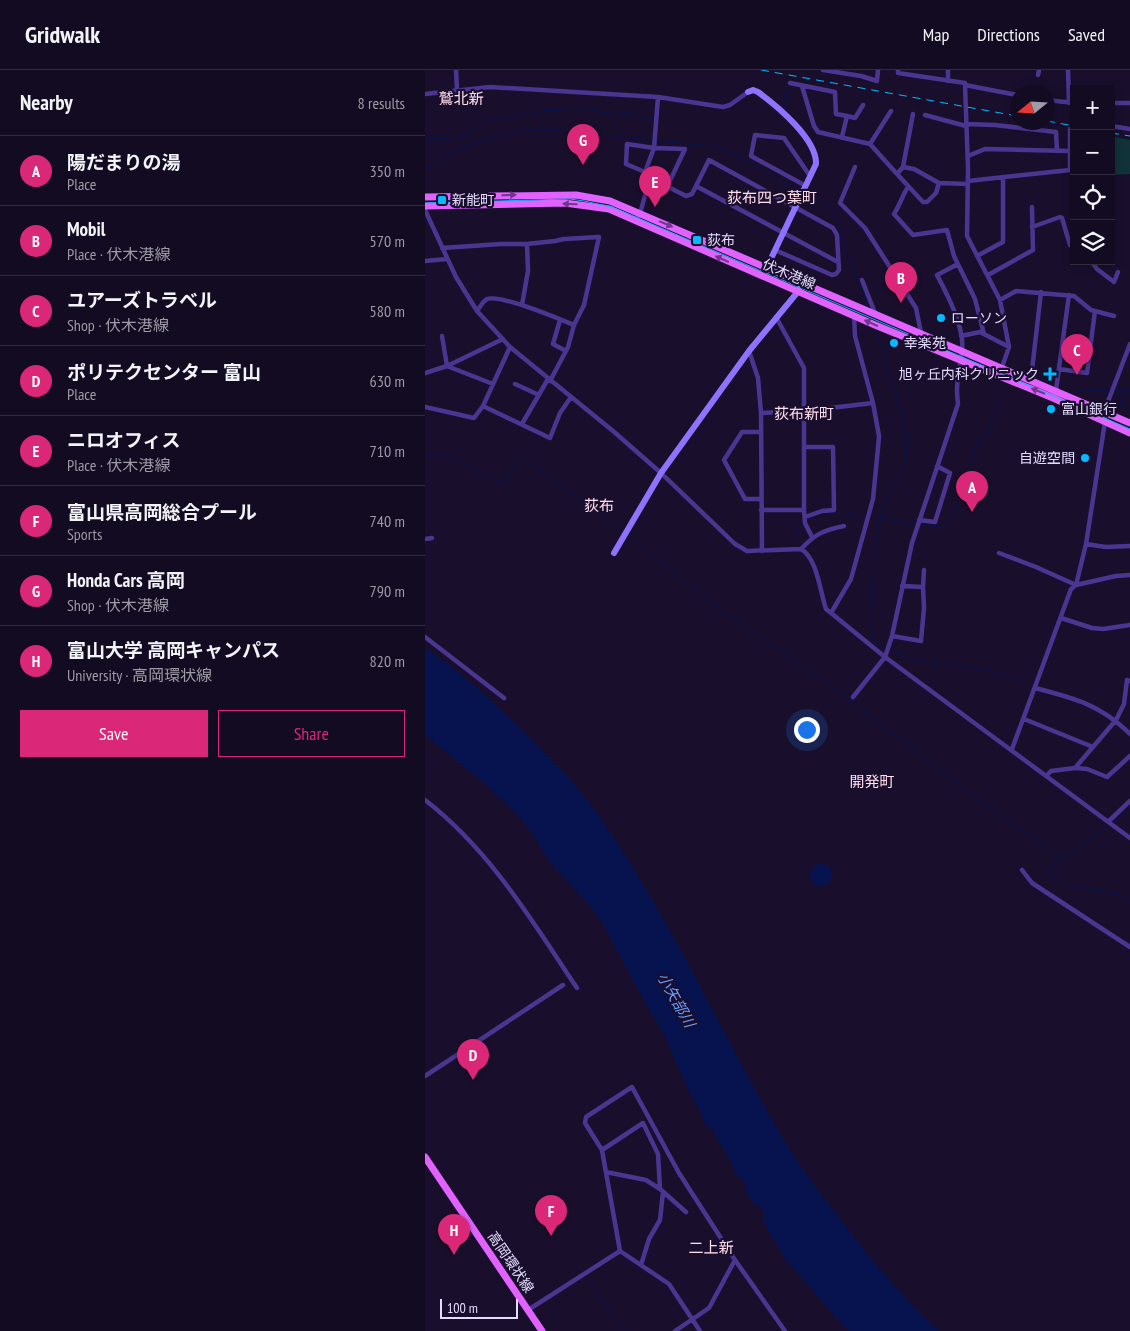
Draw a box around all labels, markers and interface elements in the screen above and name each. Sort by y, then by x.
text: Gridwalk [25,19,100,50]
text: Map [923,23,949,46]
text: Directions [977,23,1040,46]
text: Saved [1068,23,1105,46]
north arrow [1010,85,1055,130]
map controls [1070,85,1115,265]
button: + [1070,85,1115,130]
text: Nearby [20,89,73,116]
district label: 鷲北新 [438,89,484,108]
text: 8 results [358,93,405,113]
pin: G [567,124,599,165]
button: − [1070,130,1115,175]
text: 陽だまりの湯 [67,150,181,174]
text: A [32,161,40,181]
text: 350 m [370,161,405,181]
pin: E [639,166,671,207]
text: Place [67,174,96,194]
button: locate [1070,175,1115,220]
district label: 荻布四つ葉町 [727,188,817,207]
place label: 新能町 [452,191,494,209]
one-way arrow [501,191,517,199]
marker: 新能町 [436,194,448,206]
one-way arrow [562,199,578,207]
text: Mobil [67,217,105,241]
one-way arrow [659,220,673,228]
button: layers [1070,220,1115,265]
text: B [32,231,40,251]
text: 570 m [370,231,405,251]
place label: 荻布 [707,231,735,249]
marker: 荻布 [691,234,703,246]
text: Place · 伏木港線 [67,244,171,264]
one-way arrow [715,254,729,262]
street label: 伏木港線 [760,255,818,293]
pin: B [885,262,917,303]
text: ユアーズトラベル [67,288,217,312]
text: C [32,301,40,321]
text: 580 m [370,301,405,321]
place label: ローソン [951,309,1007,327]
marker: ローソン [935,312,947,324]
text: Shop · 伏木港線 [67,315,169,335]
one-way arrow [864,318,878,326]
place label: 幸楽苑 [904,334,946,352]
pin: C [1061,334,1093,375]
marker: 幸楽苑 [888,337,900,349]
text: ポリテクセンター 富山 [67,360,261,384]
place label: 旭ヶ丘内科クリニック [899,365,1039,383]
marker: 旭ヶ丘内科クリニック [1043,367,1057,381]
text: D [32,371,40,391]
text: 630 m [370,371,405,391]
text: Place [67,384,96,404]
one-way arrow [1031,387,1045,395]
place label: 富山銀行 [1061,400,1117,418]
marker: 富山銀行 [1045,403,1057,415]
district label: 荻布新町 [774,404,834,423]
text: ニロオフィス [67,428,181,452]
text: E [33,441,39,461]
text: 710 m [370,441,405,461]
place label: 自遊空間 [1019,449,1075,467]
marker: 自遊空間 [1079,452,1091,464]
text: Place · 伏木港線 [67,455,171,475]
pin: A [956,471,988,512]
district label: 荻布 [584,496,614,515]
text: 富山県高岡総合プール [67,500,257,524]
text: F [33,511,39,531]
text: 740 m [370,511,405,531]
text: Sports [67,524,102,544]
text: Honda Cars 高岡 [67,568,185,592]
text: G [32,581,40,601]
text: 790 m [370,581,405,601]
text: Shop · 伏木港線 [67,595,169,615]
text: 富山大学 高岡キャンパス [67,638,280,662]
text: H [32,651,40,671]
text: 820 m [370,651,405,671]
text: University · 高岡環状線 [67,665,212,685]
button: Save [20,710,208,757]
button: Share [218,710,405,757]
your location [794,717,820,743]
district label: 開発町 [849,772,895,791]
water label: 小矢部川 [654,969,700,1032]
pin: D [457,1039,489,1080]
pin: F [535,1195,567,1236]
pin: H [438,1214,470,1255]
street label: 高岡環状線 [484,1228,538,1296]
district label: 二上新 [688,1238,734,1257]
scale bar [440,1296,517,1319]
text: 100 m [447,1299,478,1317]

